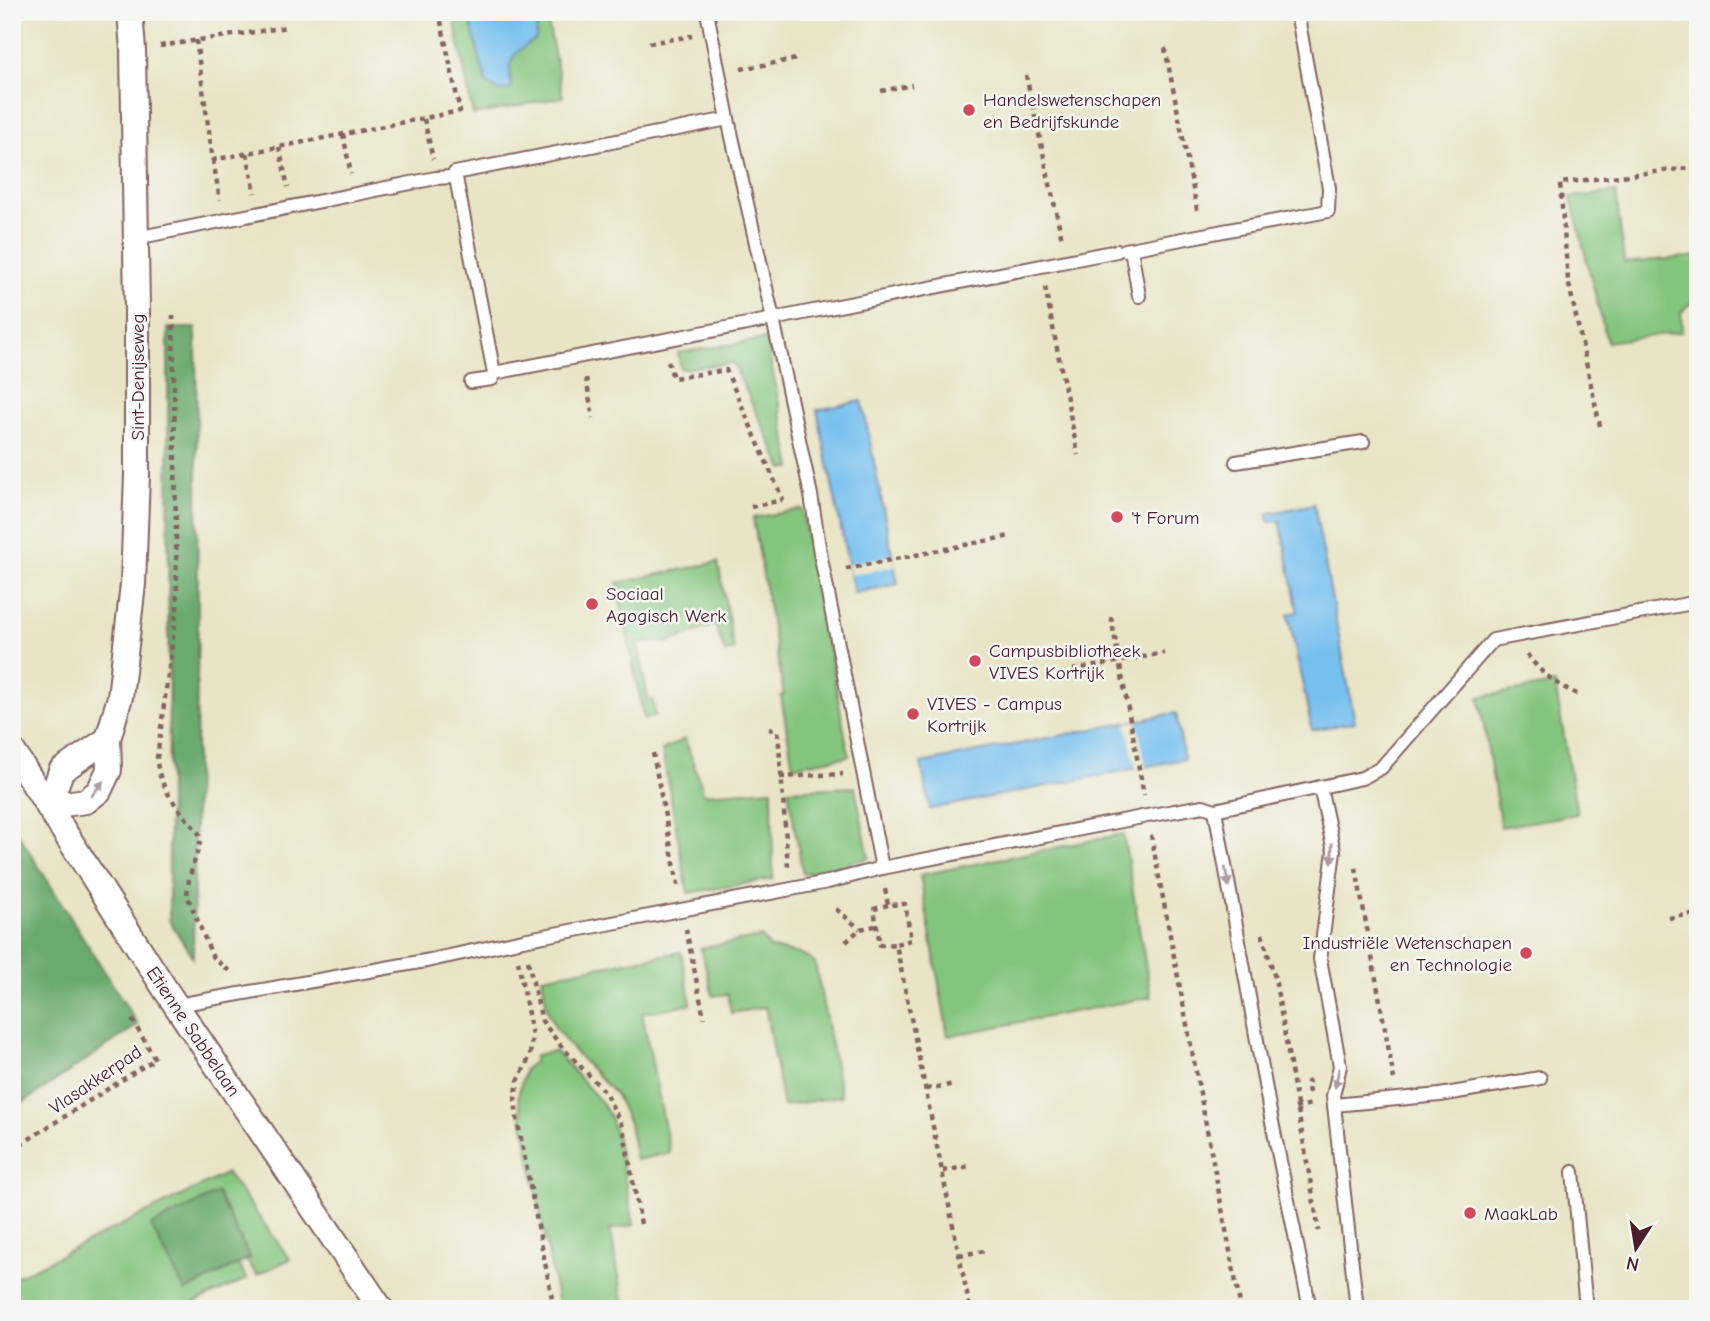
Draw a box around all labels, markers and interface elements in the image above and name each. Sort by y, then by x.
place label: Handelswetenschapen en Bedrijfskunde [983,89,1161,133]
marker: Handelswetenschapen en Bedrijfskunde [961,102,977,118]
street label: Sint-Denijseweg [127,313,149,441]
place label: 't Forum [1131,507,1199,529]
marker: 't Forum [1109,509,1125,525]
place label: Sociaal Agogisch Werk [606,583,727,627]
marker: Sociaal Agogisch Werk [584,596,600,612]
place label: Campusbibliotheek VIVES Kortrijk [989,640,1142,684]
marker: Campusbibliotheek VIVES Kortrijk [967,653,983,669]
place label: VIVES - Campus Kortrijk [927,693,1062,737]
marker: VIVES - Campus Kortrijk [905,706,921,722]
one-way arrow [89,780,104,798]
one-way arrow [1326,843,1338,865]
one-way arrow [1222,866,1233,888]
place label: Industriële Wetenschapen en Technologie [1303,932,1512,976]
marker: Industriële Wetenschapen en Technologie [1518,945,1534,961]
street label: Etienne Sabbelaan [142,962,245,1101]
street label: Vlasakkerpad [45,1041,146,1119]
one-way arrow [1331,1067,1342,1089]
place label: MaakLab [1484,1203,1558,1225]
marker: MaakLab [1462,1205,1478,1221]
north arrow [1602,1212,1672,1282]
text: N [1624,1252,1641,1276]

